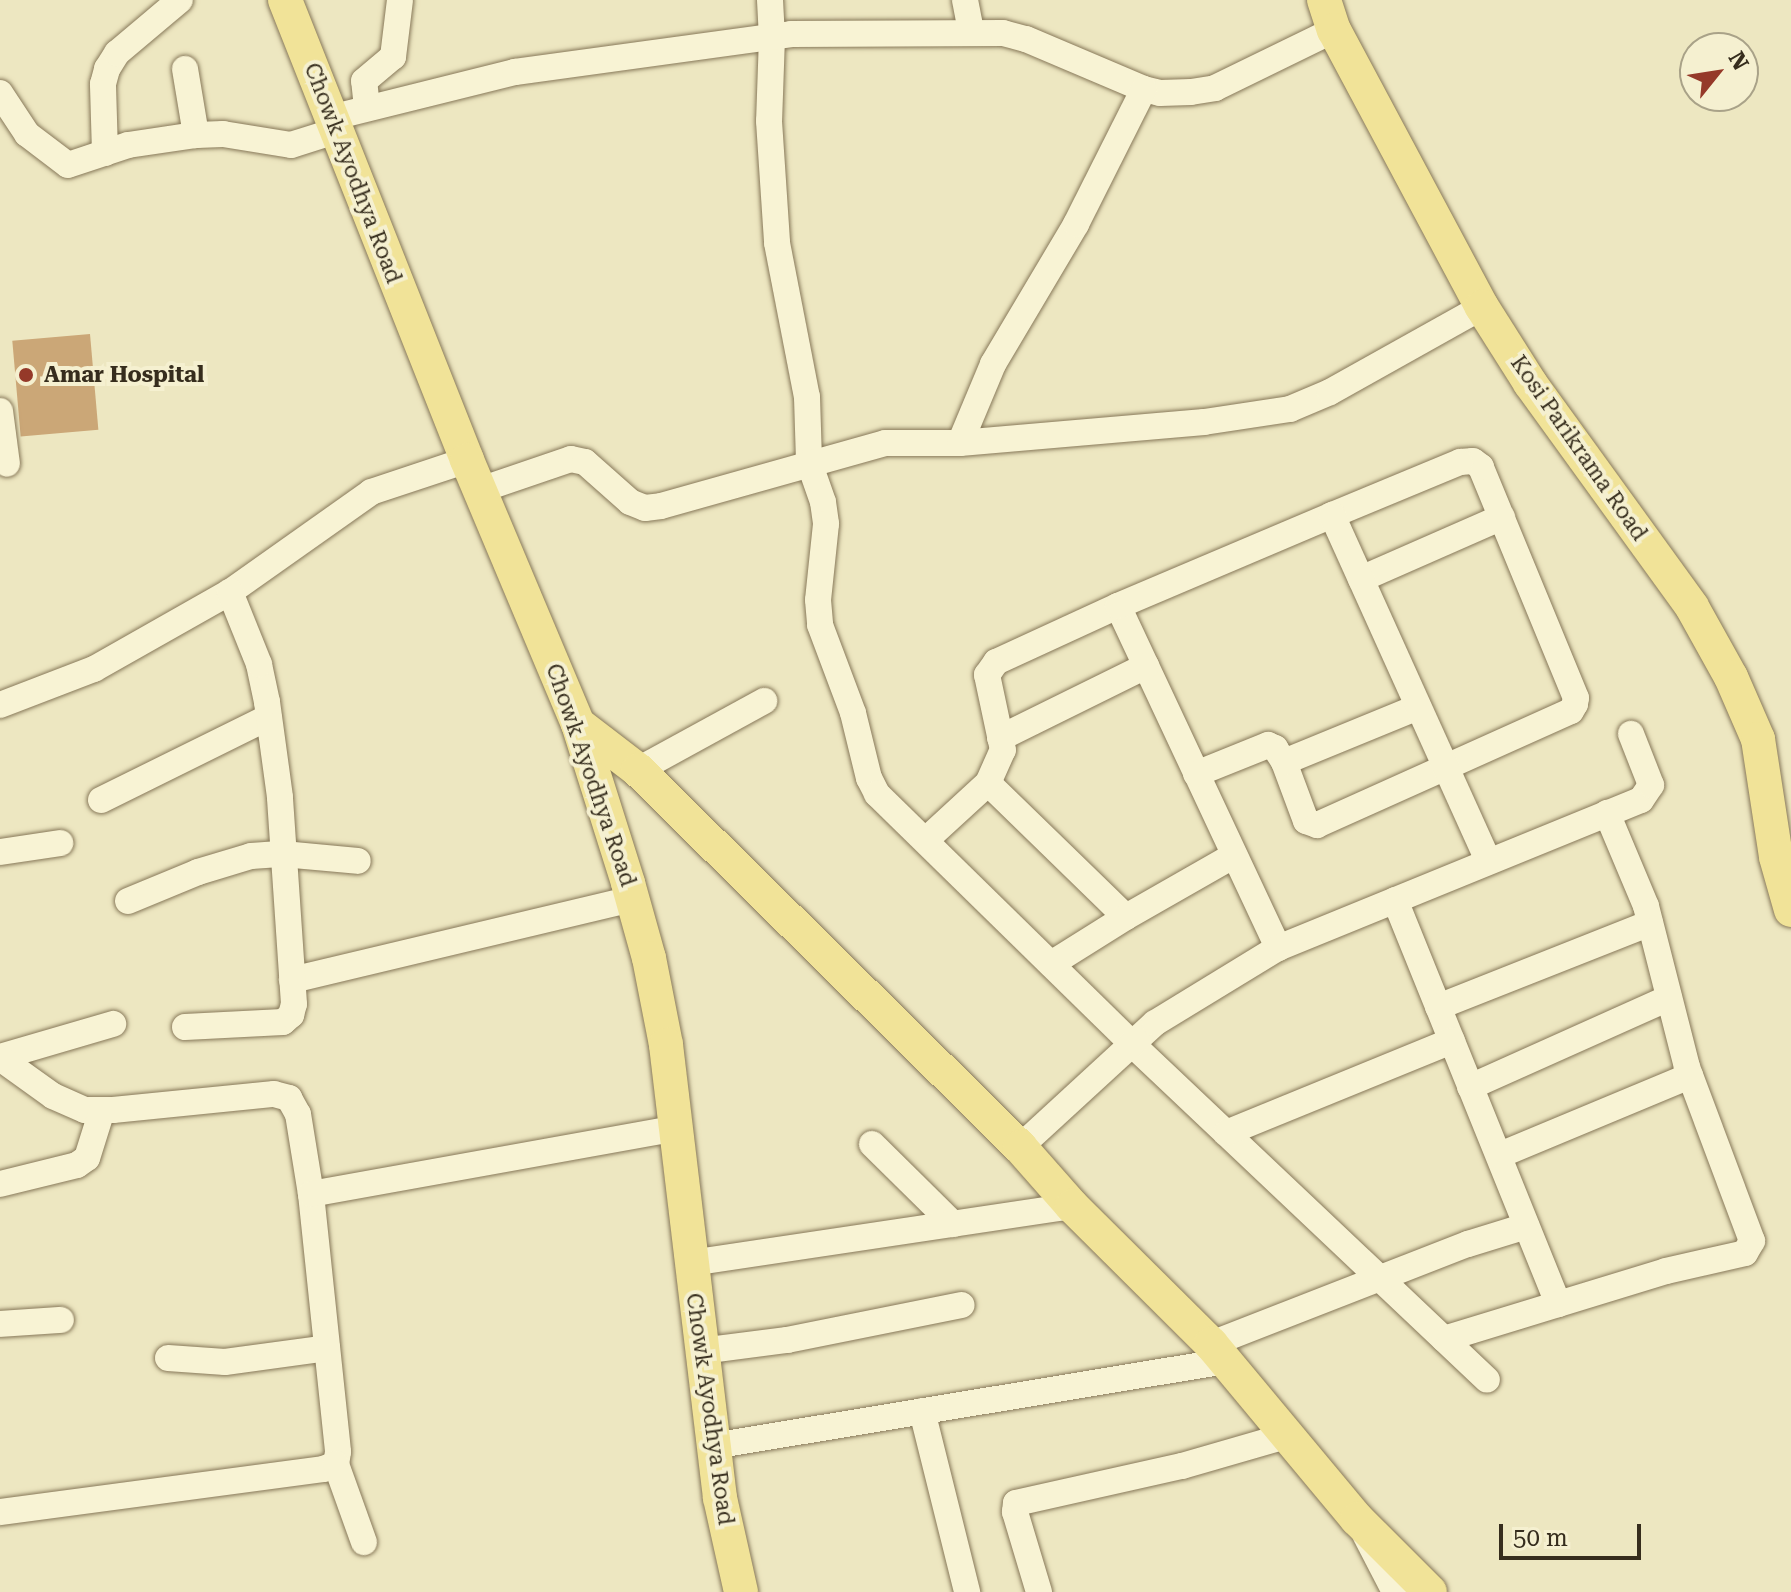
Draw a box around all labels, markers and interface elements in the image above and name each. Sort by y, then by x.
north arrow [1679,32,1759,112]
text: N [1723,47,1754,74]
street label: Chowk Ayodhya Road [299,59,407,287]
street label: Kosi Parikrama Road [1505,350,1653,546]
place label: Amar Hospital [44,362,204,388]
marker: Amar Hospital [15,364,37,386]
street label: Chowk Ayodhya Road [540,660,642,890]
street label: Chowk Ayodhya Road [681,1291,739,1527]
scale bar [1503,1508,1645,1558]
text: 50 m [1513,1524,1568,1552]

